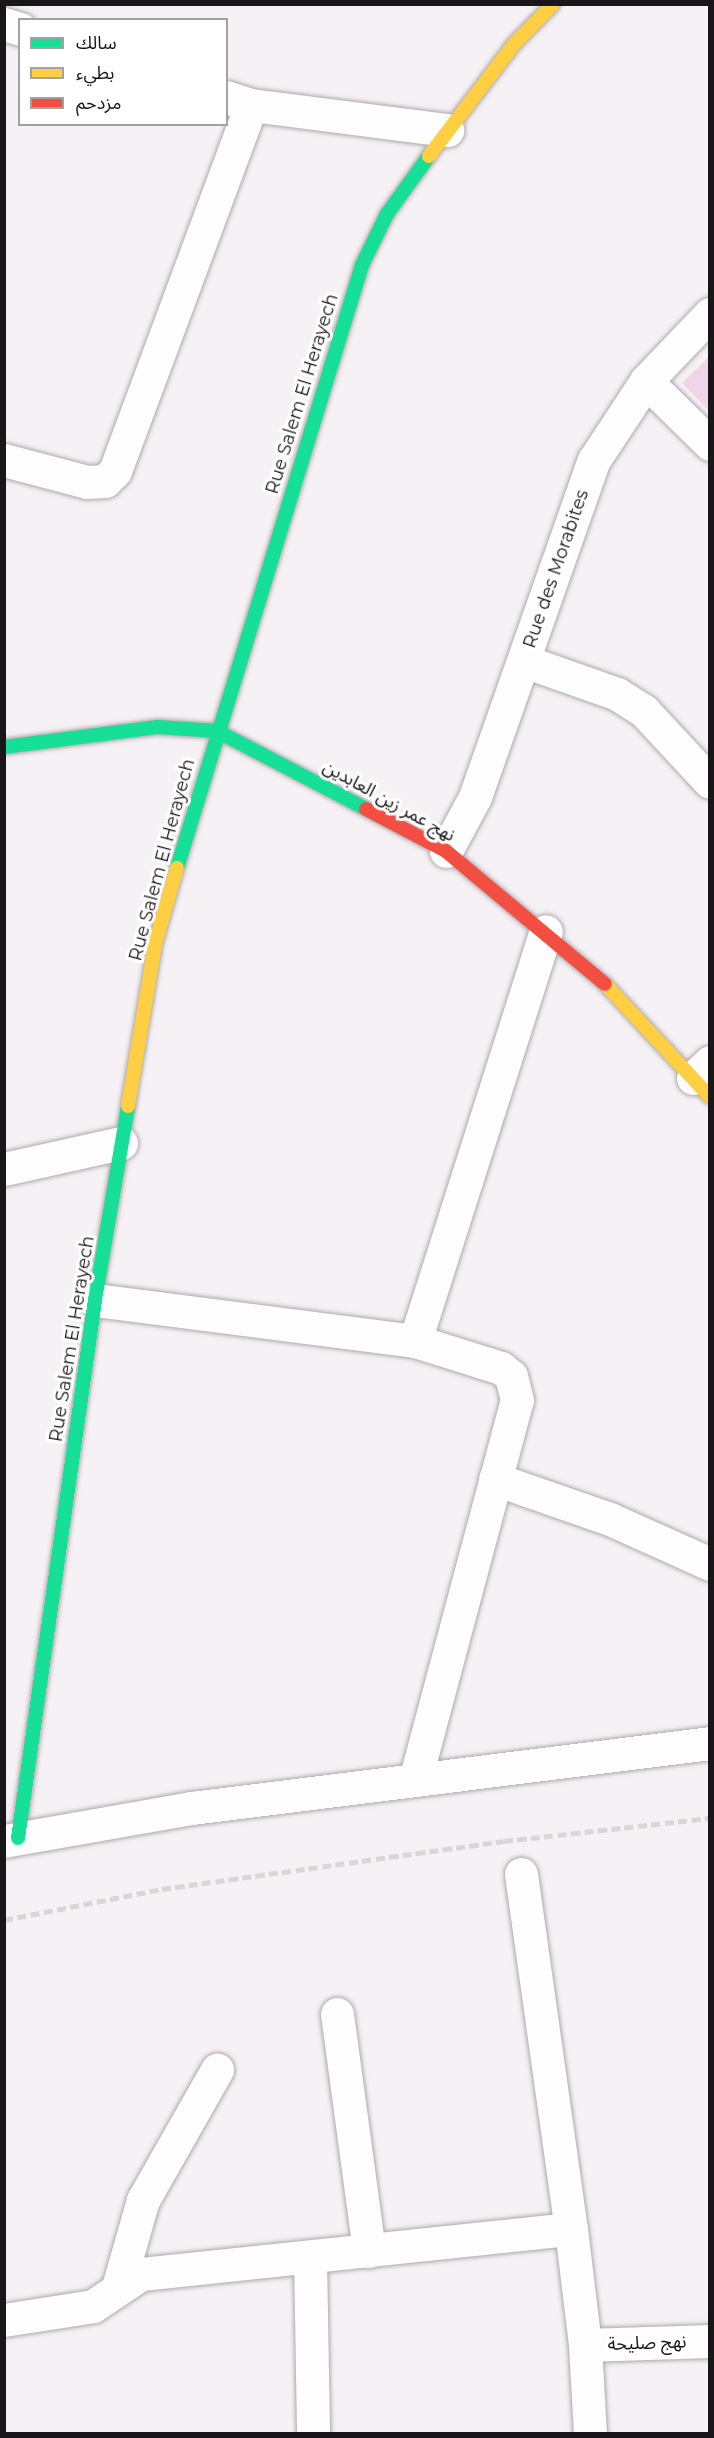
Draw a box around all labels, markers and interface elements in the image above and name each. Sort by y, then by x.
legend [18,18,228,126]
text: سالك [76,32,117,54]
text: بطيء [76,62,114,84]
text: مزدحم [76,92,121,114]
street label: Rue Salem El Herayech [261,291,343,497]
street label: Rue des Morabites [519,487,593,651]
street label: نهج عمر زين العابدين [319,756,459,846]
street label: Rue Salem El Herayech [125,757,199,963]
street label: Rue Salem El Herayech [45,1234,99,1444]
street label: نهج صليحة [607,2331,687,2355]

